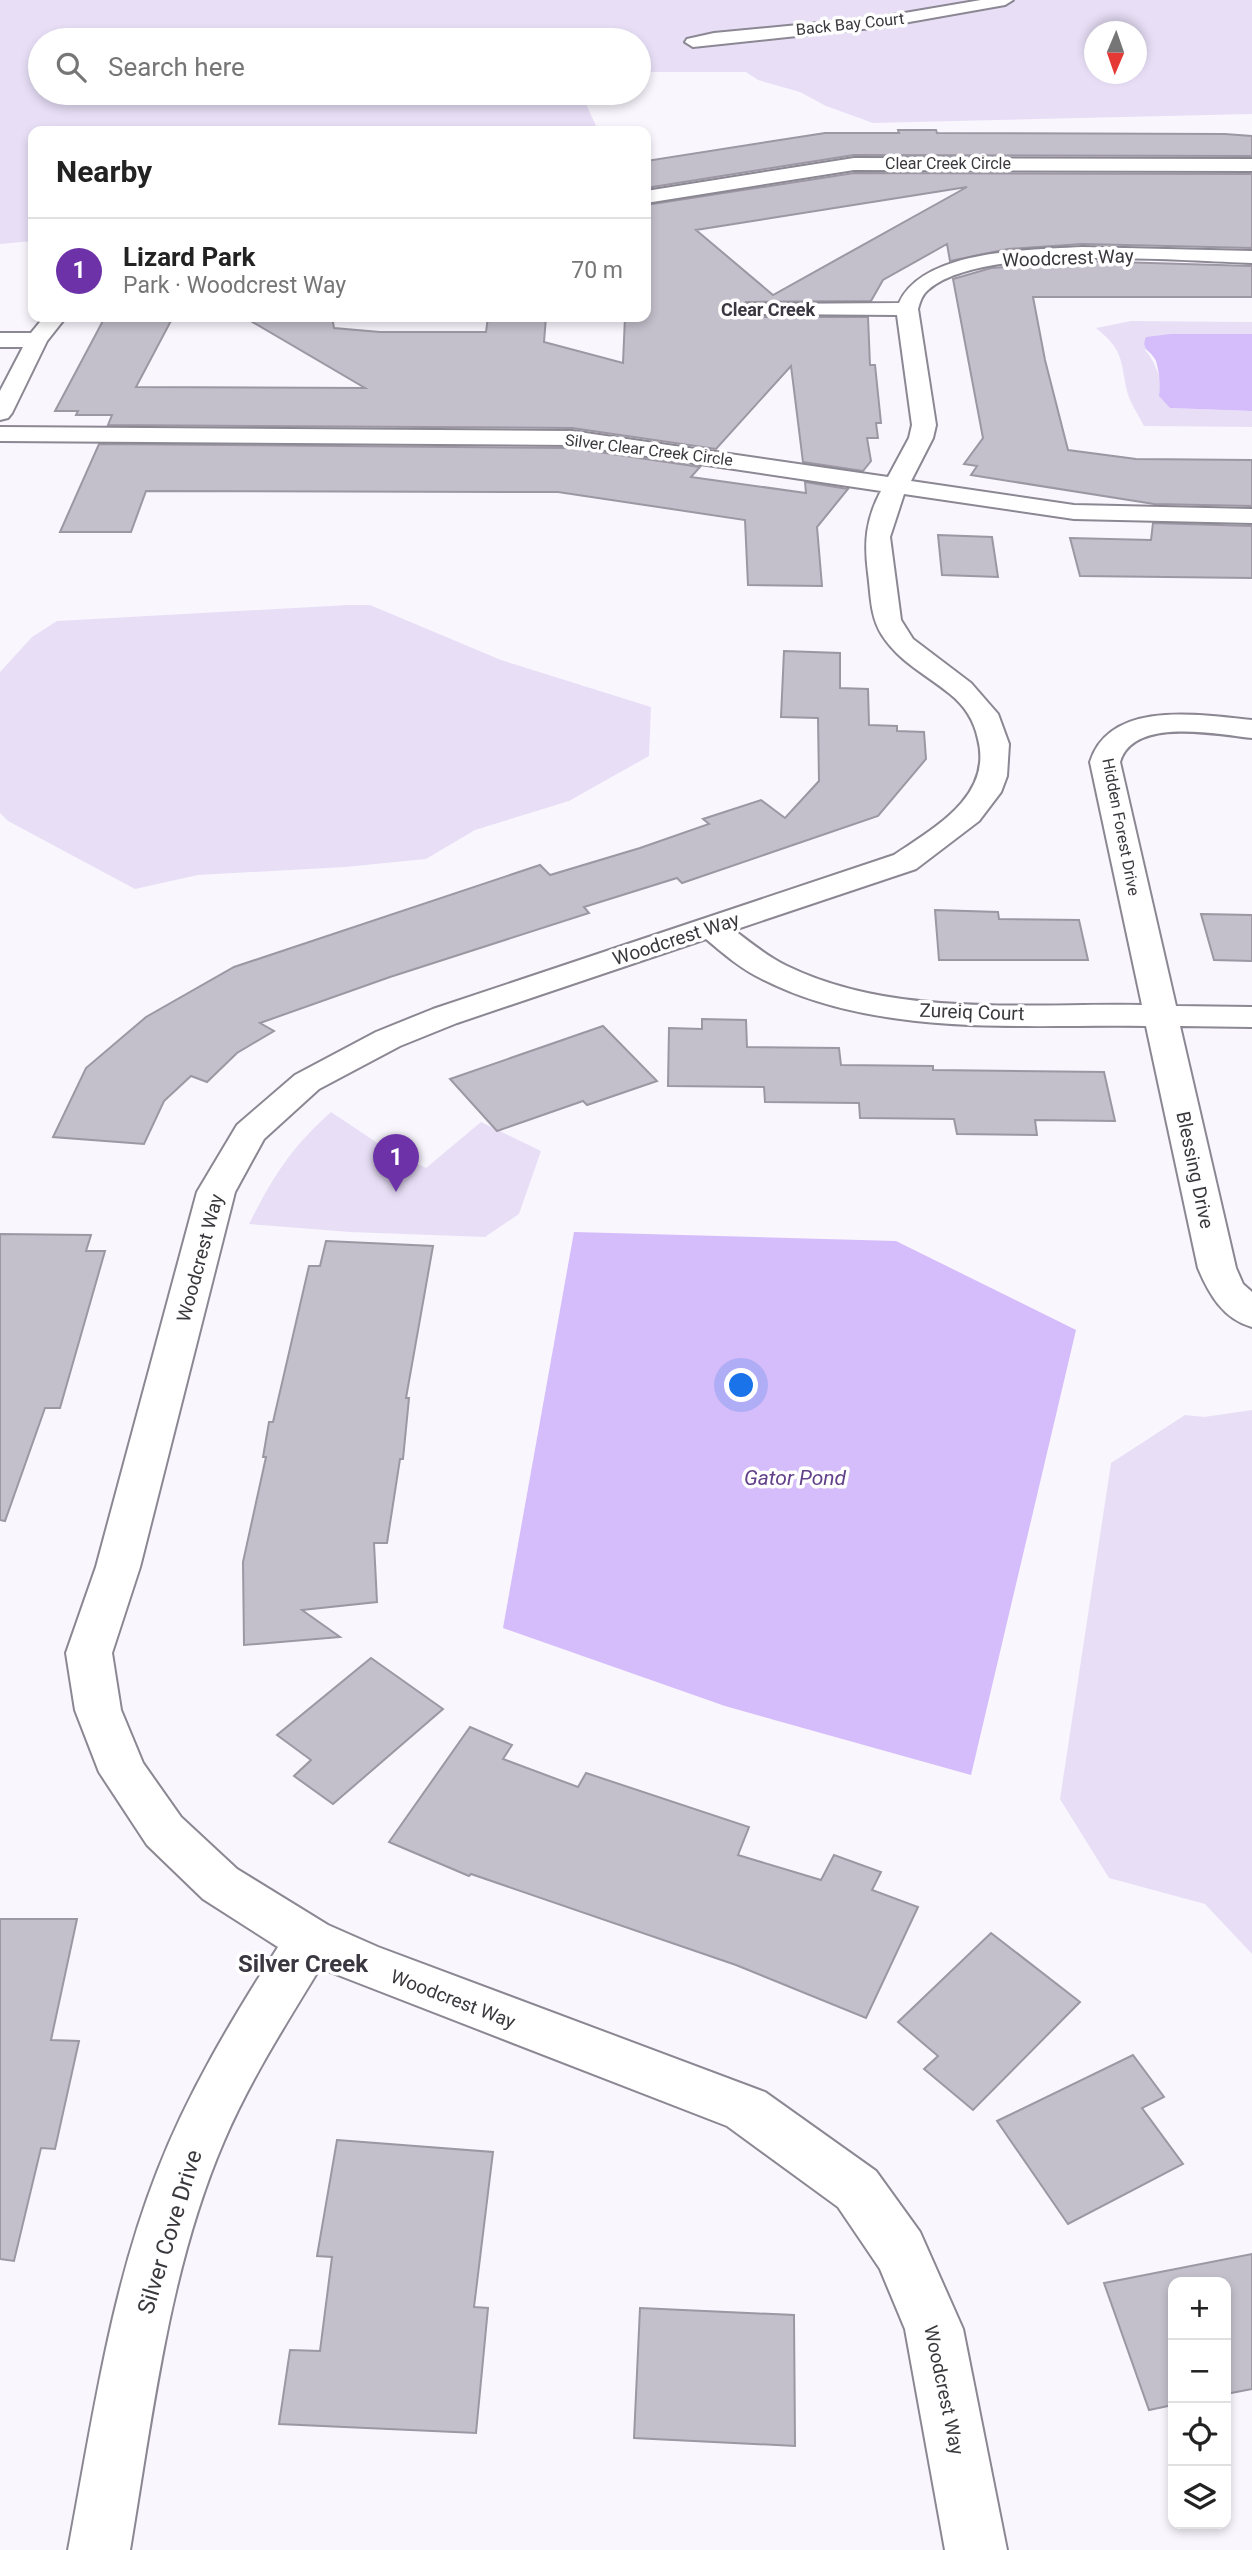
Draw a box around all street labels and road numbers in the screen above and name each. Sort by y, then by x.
street label: Back Bay Court [795,9,905,39]
street label: Clear Creek Circle [885,154,1011,173]
street label: Woodcrest Way [1002,244,1134,272]
street label: Silver Clear Creek Circle [564,430,734,470]
street label: Hidden Forest Drive [1098,757,1144,897]
street label: Woodcrest Way [610,908,742,970]
street label: Zureiq Court [919,999,1025,1025]
street label: Blessing Drive [1171,1109,1219,1231]
street label: Woodcrest Way [172,1191,228,1325]
street label: Woodcrest Way [387,1965,519,2033]
street label: Silver Cove Drive [132,2147,208,2317]
street label: Woodcrest Way [919,2323,969,2457]

